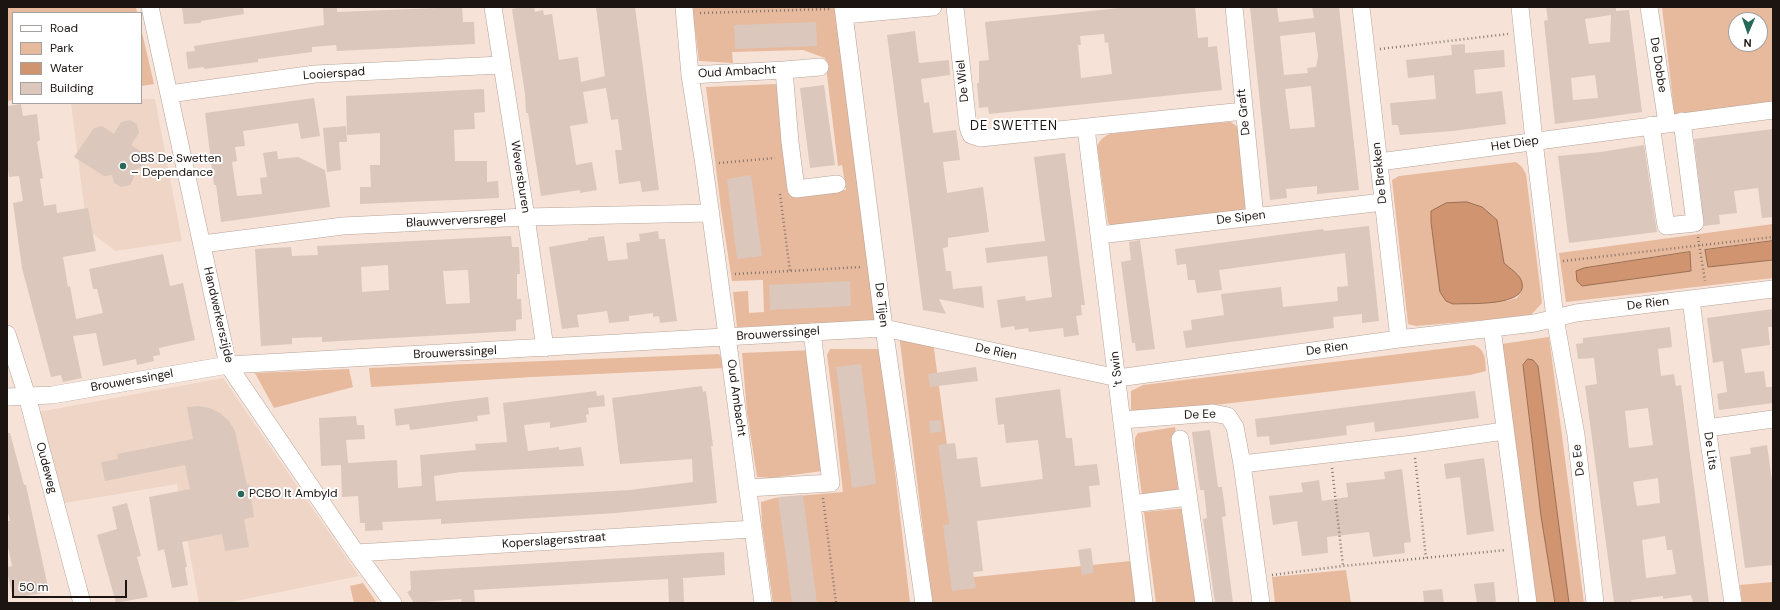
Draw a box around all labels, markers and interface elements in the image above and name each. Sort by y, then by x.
legend [12,12,142,104]
north arrow [1728,12,1768,52]
text: Road [50,20,78,36]
street label: De Dobbe [1647,36,1669,94]
text: N [1743,36,1752,50]
text: Park [50,40,74,56]
street label: De Wiel [954,59,972,103]
text: Water [50,60,83,76]
street label: Oud Ambacht [698,63,776,81]
street label: Looierspad [303,65,365,83]
text: Building [50,80,94,96]
street label: De Graft [1234,88,1254,136]
district label: DE SWETTEN [970,119,1058,135]
street label: Het Diep [1490,134,1540,154]
street label: Weversburen [507,140,533,214]
street label: De Brekken [1370,141,1390,205]
place label: OBS De Swetten – Dependance [131,152,221,180]
marker: OBS De Swetten – Dependance [118,161,128,171]
street label: De Sipen [1216,208,1266,228]
street label: Blauwverversregel [406,211,506,231]
street label: Handwerkerszijde [200,266,236,364]
street label: De Tijen [871,282,891,328]
street label: De Rien [1626,294,1670,314]
street label: Brouwerssingel [736,324,820,344]
street label: De Rien [1305,339,1349,359]
street label: De Rien [974,341,1018,363]
street label: Brouwerssingel [413,344,497,362]
street label: 't Swin [1108,350,1126,388]
street label: Oud Ambacht [723,358,749,438]
street label: Brouwerssingel [90,367,174,395]
street label: De Ee [1184,407,1216,423]
street label: De Lits [1700,431,1720,471]
street label: Oudeweg [32,441,60,495]
street label: De Ee [1570,443,1588,477]
place label: PCBO It Ambyld [249,487,338,501]
marker: PCBO It Ambyld [236,489,246,499]
street label: Koperslagersstraat [502,530,606,552]
scale bar [14,572,129,598]
text: 50 m [19,579,48,595]

